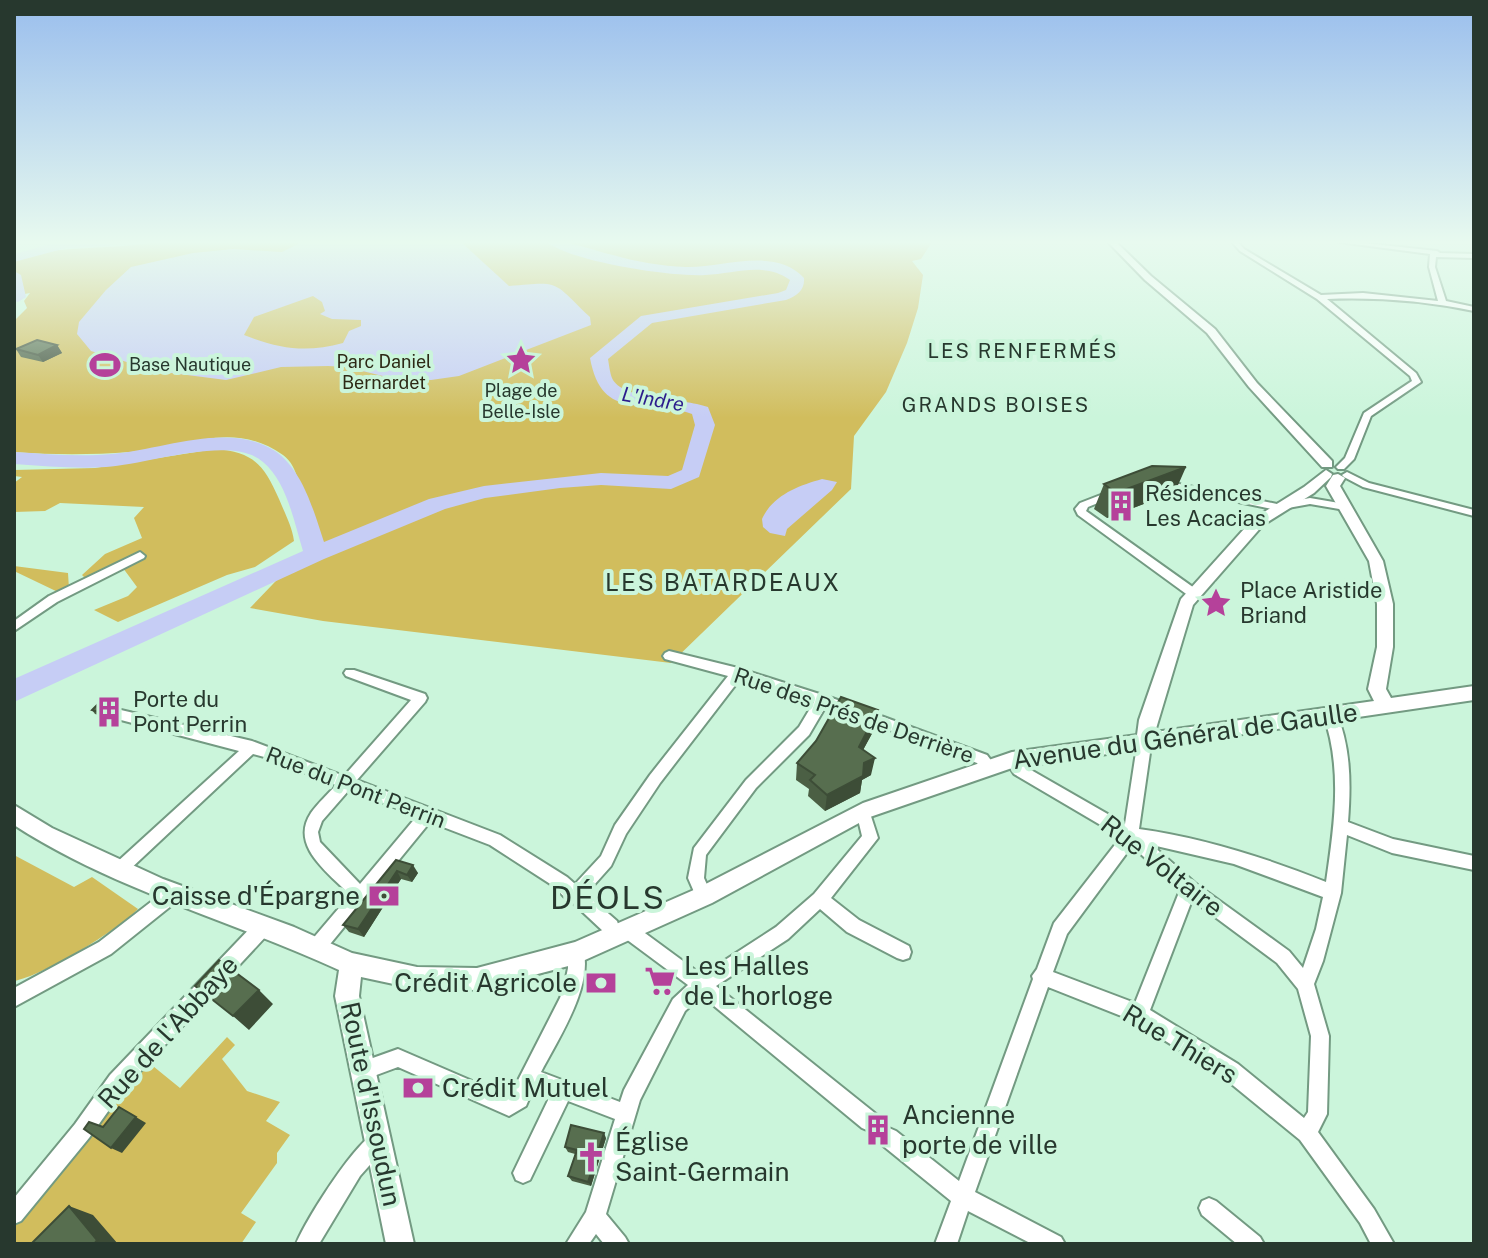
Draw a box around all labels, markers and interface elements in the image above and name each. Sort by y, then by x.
district label: LES RENFERMÉS [928,338,1118,363]
place icon: Plage de Belle-Isle [504,343,538,377]
sports icon: Base Nautique [88,348,122,382]
park label: Parc Daniel Bernardet [336,351,432,393]
place label: Base Nautique [129,354,251,375]
place label: Plage de Belle-Isle [481,380,561,422]
water label: L'Indre [620,382,686,416]
district label: GRANDS BOISES [902,393,1090,417]
place label: Résidences Les Acacias [1145,480,1266,531]
building icon: Résidences Les Acacias [1104,489,1138,523]
district label: LES BATARDEAUX [605,568,841,596]
place label: Place Aristide Briand [1240,577,1382,628]
place icon: Place Aristide Briand [1199,586,1233,620]
street label: Rue des Prés de Derrière [731,662,977,768]
place label: Porte du Pont Perrin [133,686,247,737]
building icon: Porte du Pont Perrin [92,695,126,729]
street label: Avenue du Général de Gaulle [1010,696,1359,775]
street label: Rue du Pont Perrin [263,741,449,833]
street label: Rue Voltaire [1095,808,1230,923]
bank icon: Caisse d'Épargne [367,879,401,913]
district label: DÉOLS [550,879,666,916]
place label: Caisse d'Épargne [152,880,360,911]
street label: Rue de l'Abbaye [91,949,244,1114]
place label: Les Halles de L'horloge [684,950,833,1011]
supermarket icon: Les Halles de L'horloge [643,964,677,998]
bank icon: Crédit Agricole [584,966,618,1000]
place label: Crédit Agricole [394,967,577,998]
street label: Rue Thiers [1117,997,1243,1090]
street label: Route d'Issoudun [335,999,408,1209]
bank icon: Crédit Mutuel [401,1071,435,1105]
place label: Crédit Mutuel [442,1072,609,1103]
place label: Ancienne porte de ville [902,1099,1058,1160]
building icon: Ancienne porte de ville [861,1113,895,1147]
place label: Église Saint-Germain [615,1126,789,1187]
church icon: Église Saint-Germain [574,1140,608,1174]

